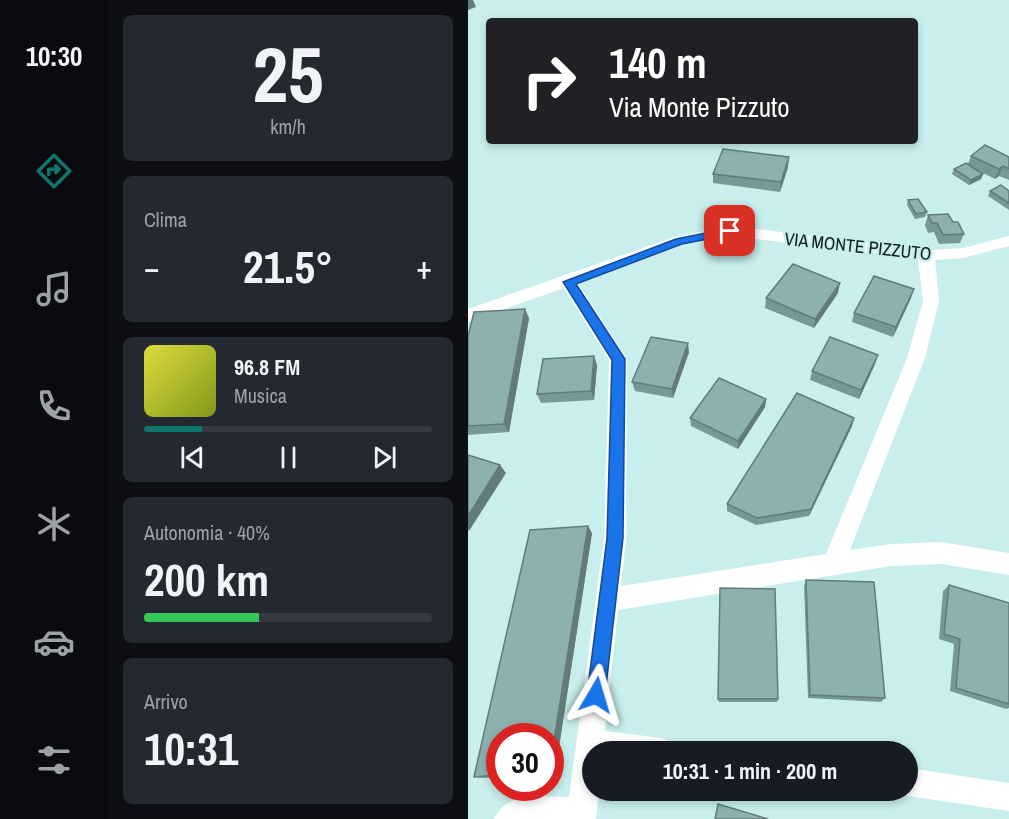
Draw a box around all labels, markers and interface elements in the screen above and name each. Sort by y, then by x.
text: 25 [252,21,324,126]
text: 140 m [609,35,707,91]
text: 10:30 [26,38,82,74]
icon: right [510,42,588,120]
text: Via Monte Pizzuto [609,89,790,125]
text: km/h [270,113,306,140]
icon: directions [33,150,75,192]
pin [704,205,755,256]
text: Clima [144,206,187,233]
icon: arrive [713,214,746,247]
street label: VIA MONTE PIZZUTO [783,226,933,266]
text: 21.5° [243,236,333,297]
text: − [144,245,160,289]
text: + [416,245,432,289]
icon: music [33,268,75,310]
text: 96.8 FM [234,352,300,382]
text: Musica [234,382,287,409]
icon: phone [33,385,75,427]
icon: previous [176,441,209,474]
icon: pause [272,441,305,474]
icon: next [368,441,401,474]
icon: climate [33,503,75,545]
text: Autonomia · 40% [144,519,270,546]
text: 200 km [144,549,269,610]
icon: car [33,621,75,663]
position arrow [564,663,628,727]
text: Arrivo [144,688,188,715]
text: 10:31 [144,718,238,779]
speed limit sign: 30 [486,723,564,801]
icon: filters [33,739,75,781]
text: 10:31 · 1 min · 200 m [663,756,837,786]

